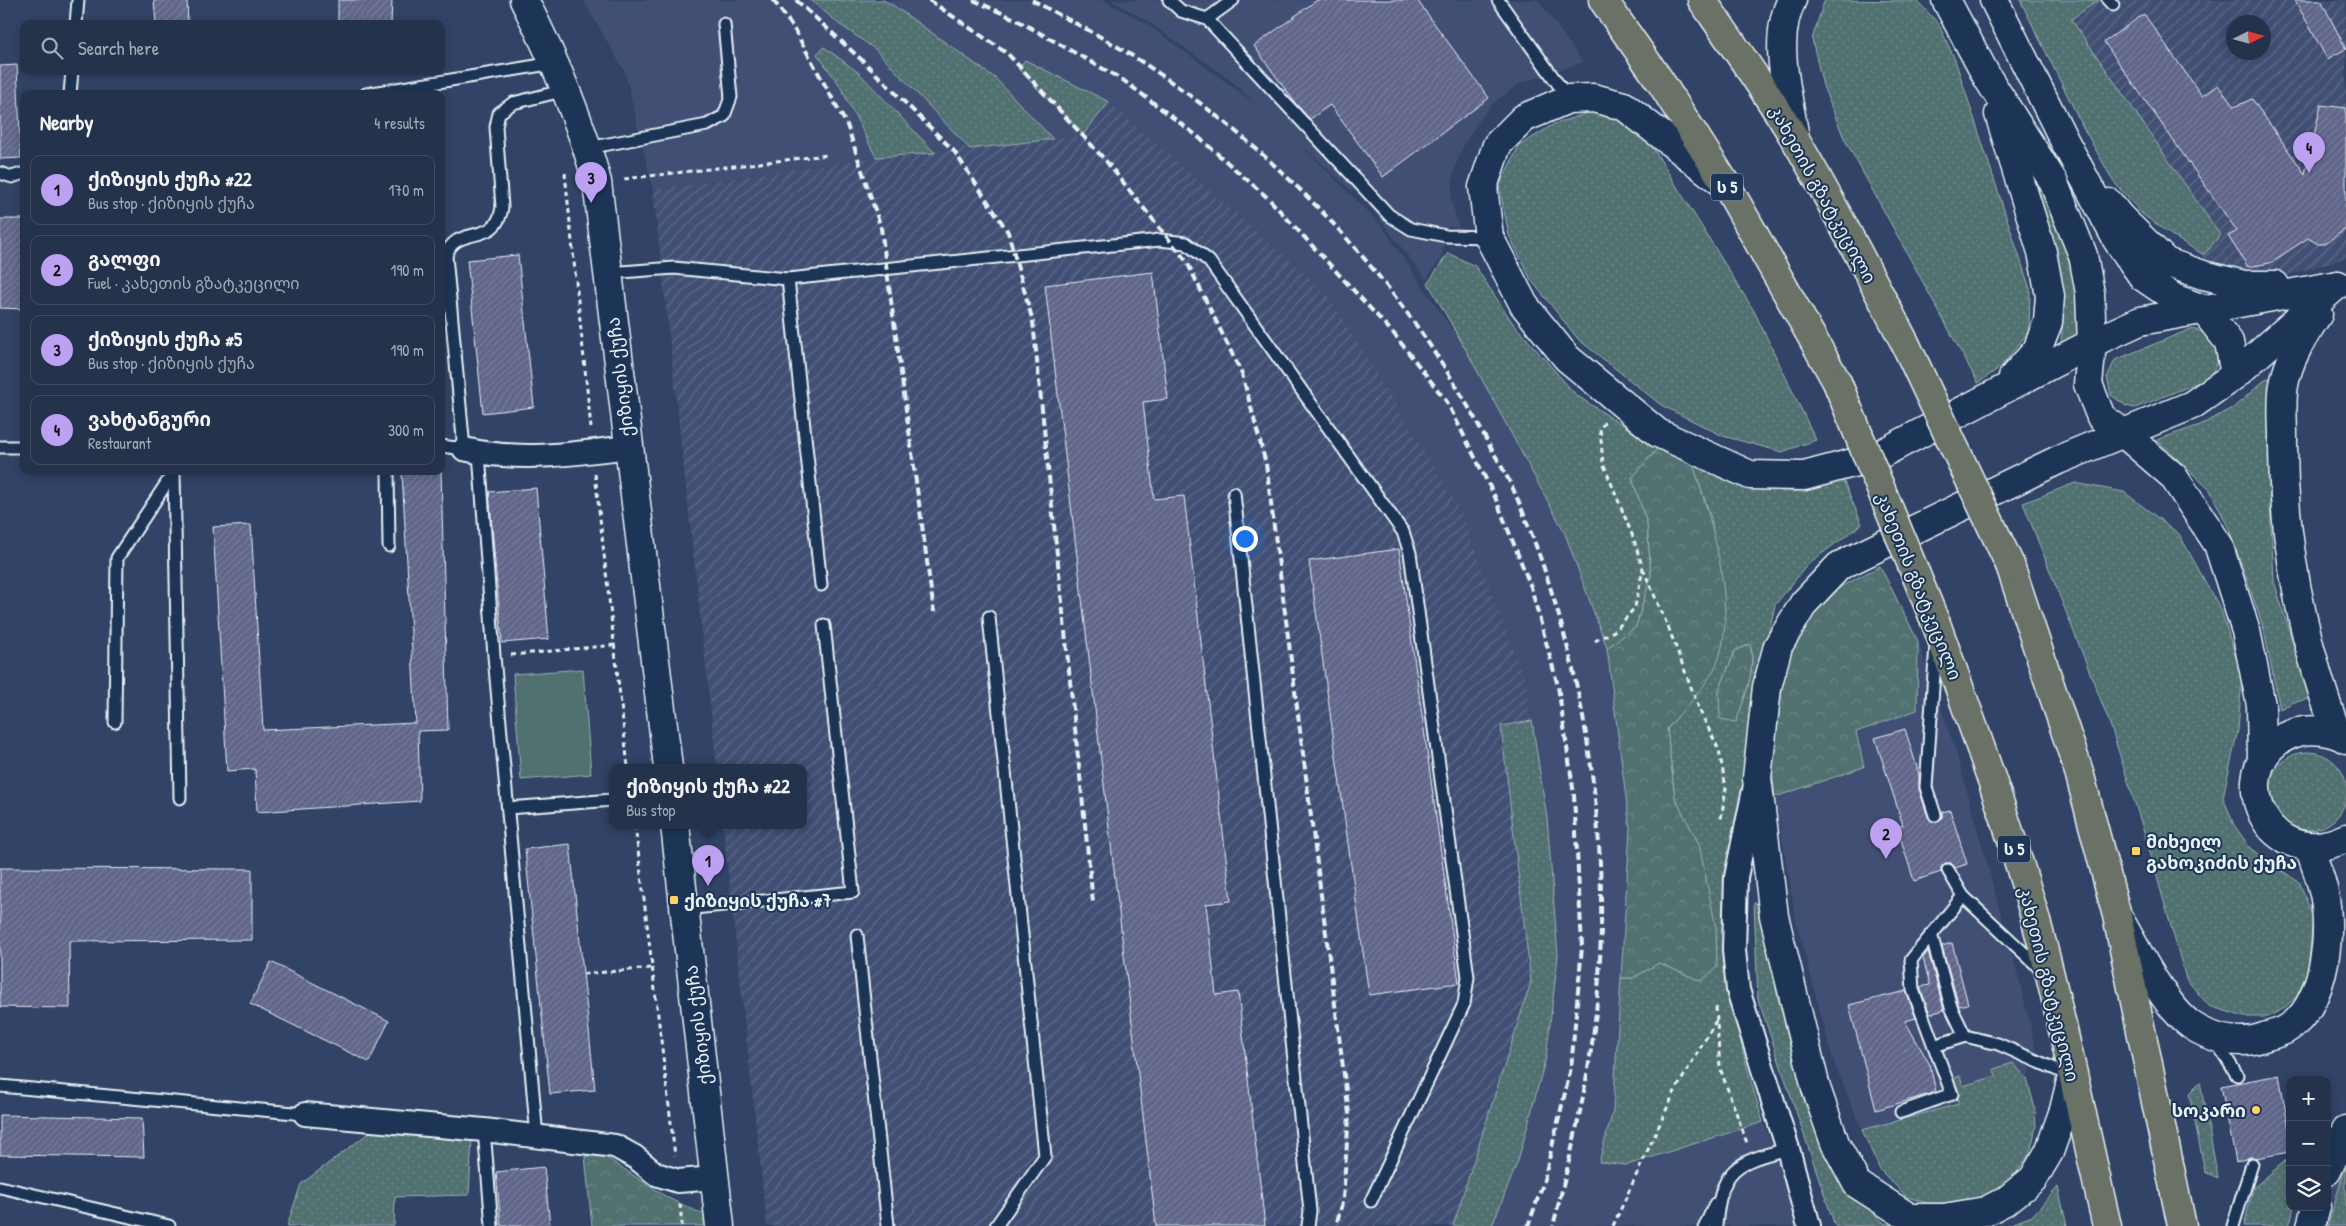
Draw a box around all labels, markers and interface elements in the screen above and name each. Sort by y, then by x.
north arrow [2226,15,2271,60]
search box [20,20,445,75]
icon: search [38,34,66,62]
text: Search here [78,35,159,61]
street label: კახეთის გზატკეცილი [1764,100,1882,288]
text: Nearby [40,108,93,137]
text: 4 results [374,112,425,134]
pin: 4 [2293,132,2325,173]
pin: 3 [575,162,607,203]
text: ქიზიყის ქუჩა #22 [88,166,252,192]
road number: ს 5 [1711,173,1743,200]
text: 1 [54,179,60,201]
text: 170 m [389,179,424,201]
text: Bus stop · ქიზიყის ქუჩა [88,192,255,214]
text: გალფი [88,246,161,272]
text: 2 [53,259,61,281]
text: 190 m [391,259,424,281]
text: Fuel · კახეთის გზატკეცილი [88,272,300,294]
street label: ქიზიყის ქუჩა [600,316,640,438]
text: ქიზიყის ქუჩა #5 [88,326,242,352]
text: 3 [53,339,61,361]
text: 190 m [391,339,424,361]
text: Bus stop · ქიზიყის ქუჩა [88,352,255,374]
text: ვახტანგური [88,406,211,432]
text: 4 [54,419,60,441]
text: 300 m [388,419,424,441]
text: Restaurant [88,432,151,454]
street label: კახეთის გზატკეცილი [1870,488,1968,684]
your location [1232,526,1258,552]
popup [609,764,807,829]
text: ქიზიყის ქუჩა #22 [626,773,790,799]
text: Bus stop [626,799,675,821]
pin: 2 [1870,818,1902,859]
place label: მიხეილ გახოკიძის ქუჩა [2146,829,2297,875]
road number: ს 5 [1998,836,2030,862]
pin: 1 [692,845,724,886]
marker: მიხეილ გახოკიძის ქუჩა [2130,845,2142,857]
street label: კახეთის გზატკეცილი [2013,884,2085,1084]
place label: ქიზიყის ქუჩა #7 [684,888,831,913]
marker: ქიზიყის ქუჩა #7 [668,894,680,906]
street label: ქიზიყის ქუჩა [678,964,718,1086]
map controls [2286,1076,2331,1211]
button: + [2286,1076,2331,1121]
place label: სოკარი [2172,1098,2246,1123]
marker: სოკარი [2250,1104,2262,1116]
button: − [2286,1121,2331,1166]
button: layers [2286,1166,2331,1211]

